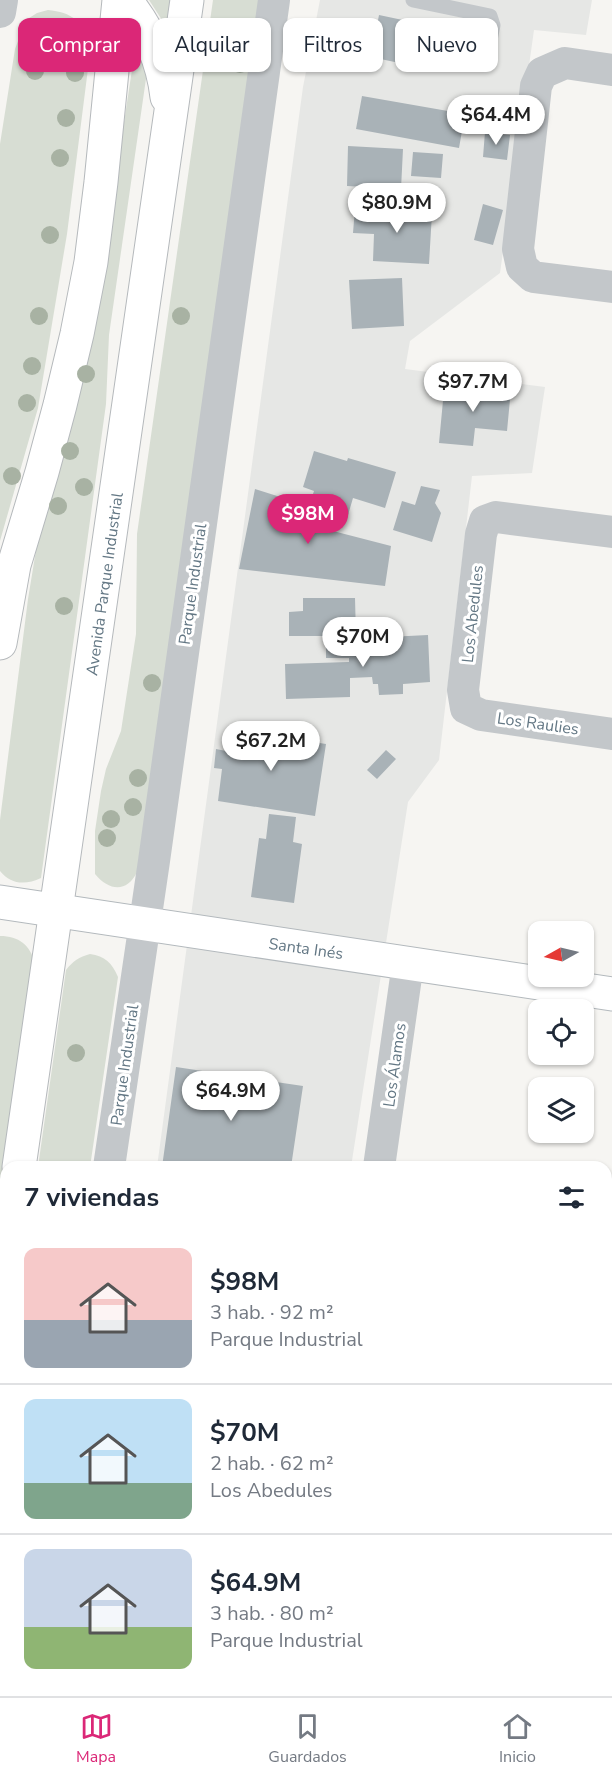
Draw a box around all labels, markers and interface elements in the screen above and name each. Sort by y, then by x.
chip: Comprar [18,18,141,72]
chip: Alquilar [153,18,271,72]
chip: Filtros [283,18,383,72]
chip: Nuevo [395,18,498,72]
pin: $64.4M [447,95,545,146]
text: $64.4M [461,101,531,128]
pin: $80.9M [348,183,446,234]
text: $80.9M [362,189,432,216]
pin: $97.7M [424,362,522,413]
text: $97.7M [438,368,508,395]
street label: Avenida Parque Industrial [81,491,129,677]
pin: $98M [272,494,344,545]
text: $98M [281,500,335,527]
street label: Parque Industrial [174,522,212,646]
street label: Los Abedules [457,564,489,664]
pin: $70M [327,617,399,668]
text: $70M [336,623,390,650]
street label: Los Raulies [496,707,580,741]
pin: $67.2M [222,721,320,772]
text: $67.2M [236,727,306,754]
north arrow [528,921,594,987]
map controls [528,921,594,1143]
street label: Santa Inés [267,933,345,965]
button: locate [528,999,594,1065]
street label: Parque Industrial [106,1003,144,1127]
street label: Los Álamos [378,1022,412,1109]
pin: $64.9M [182,1071,280,1122]
text: $64.9M [196,1077,266,1104]
button: layers [528,1077,594,1143]
text: 7 viviendas [24,1180,159,1215]
icon: filters [555,1181,588,1214]
text: $98M [210,1264,279,1299]
icon: home [72,1272,144,1344]
text: 3 hab. · 92 m² [210,1299,334,1326]
text: Parque Industrial [210,1326,363,1353]
text: $70M [210,1415,279,1450]
icon: home [72,1423,144,1495]
text: 2 hab. · 62 m² [210,1450,334,1477]
text: Los Abedules [210,1477,332,1504]
text: $64.9M [210,1565,301,1600]
icon: home [72,1573,144,1645]
text: 3 hab. · 80 m² [210,1600,334,1627]
text: Parque Industrial [210,1627,363,1654]
tab: Mapa [76,1710,116,1768]
tab: Guardados [268,1710,347,1768]
tab: Inicio [499,1710,536,1768]

